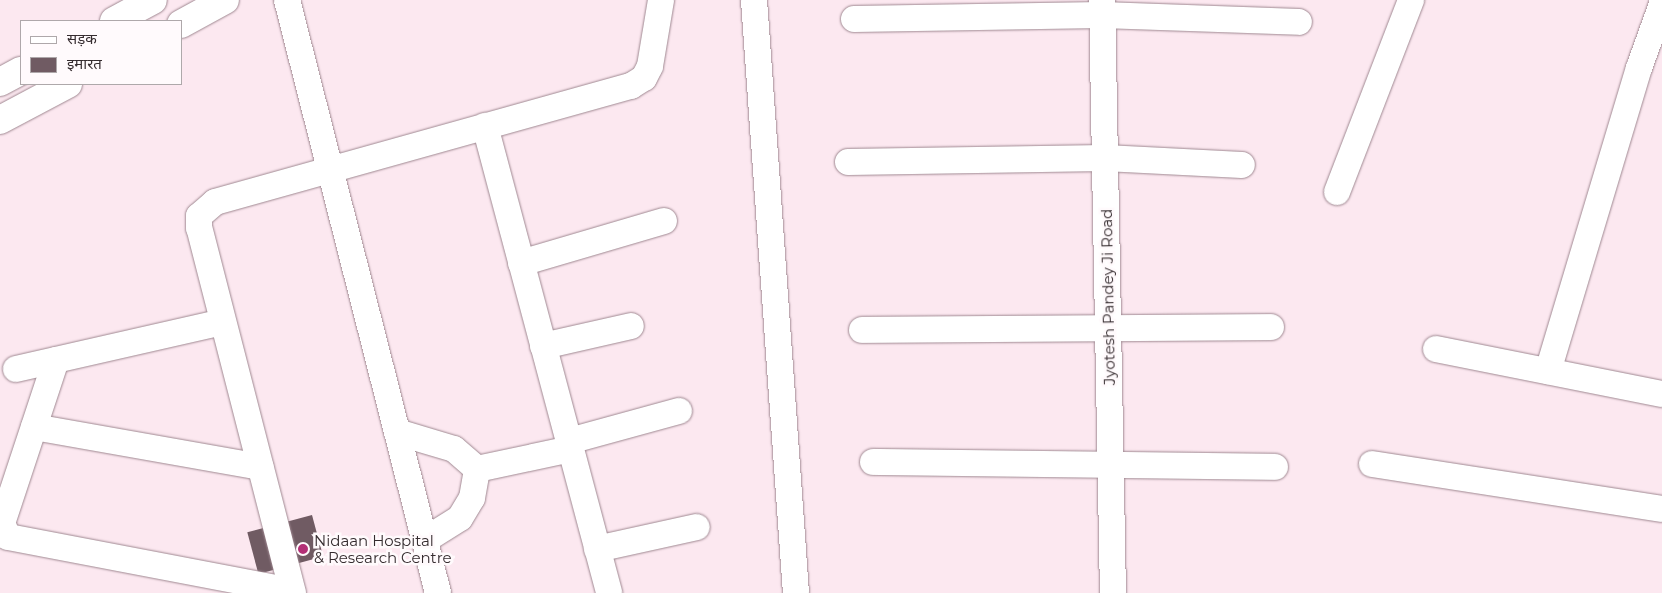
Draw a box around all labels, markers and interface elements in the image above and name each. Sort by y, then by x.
legend [20,20,182,85]
text: सड़क [67,29,97,48]
text: इमारत [67,54,102,73]
street label: Jyotesh Pandey Ji Road [1097,209,1119,385]
place label: Nidaan Hospital & Research Centre [314,531,452,566]
marker: Nidaan Hospital & Research Centre [296,542,310,556]

